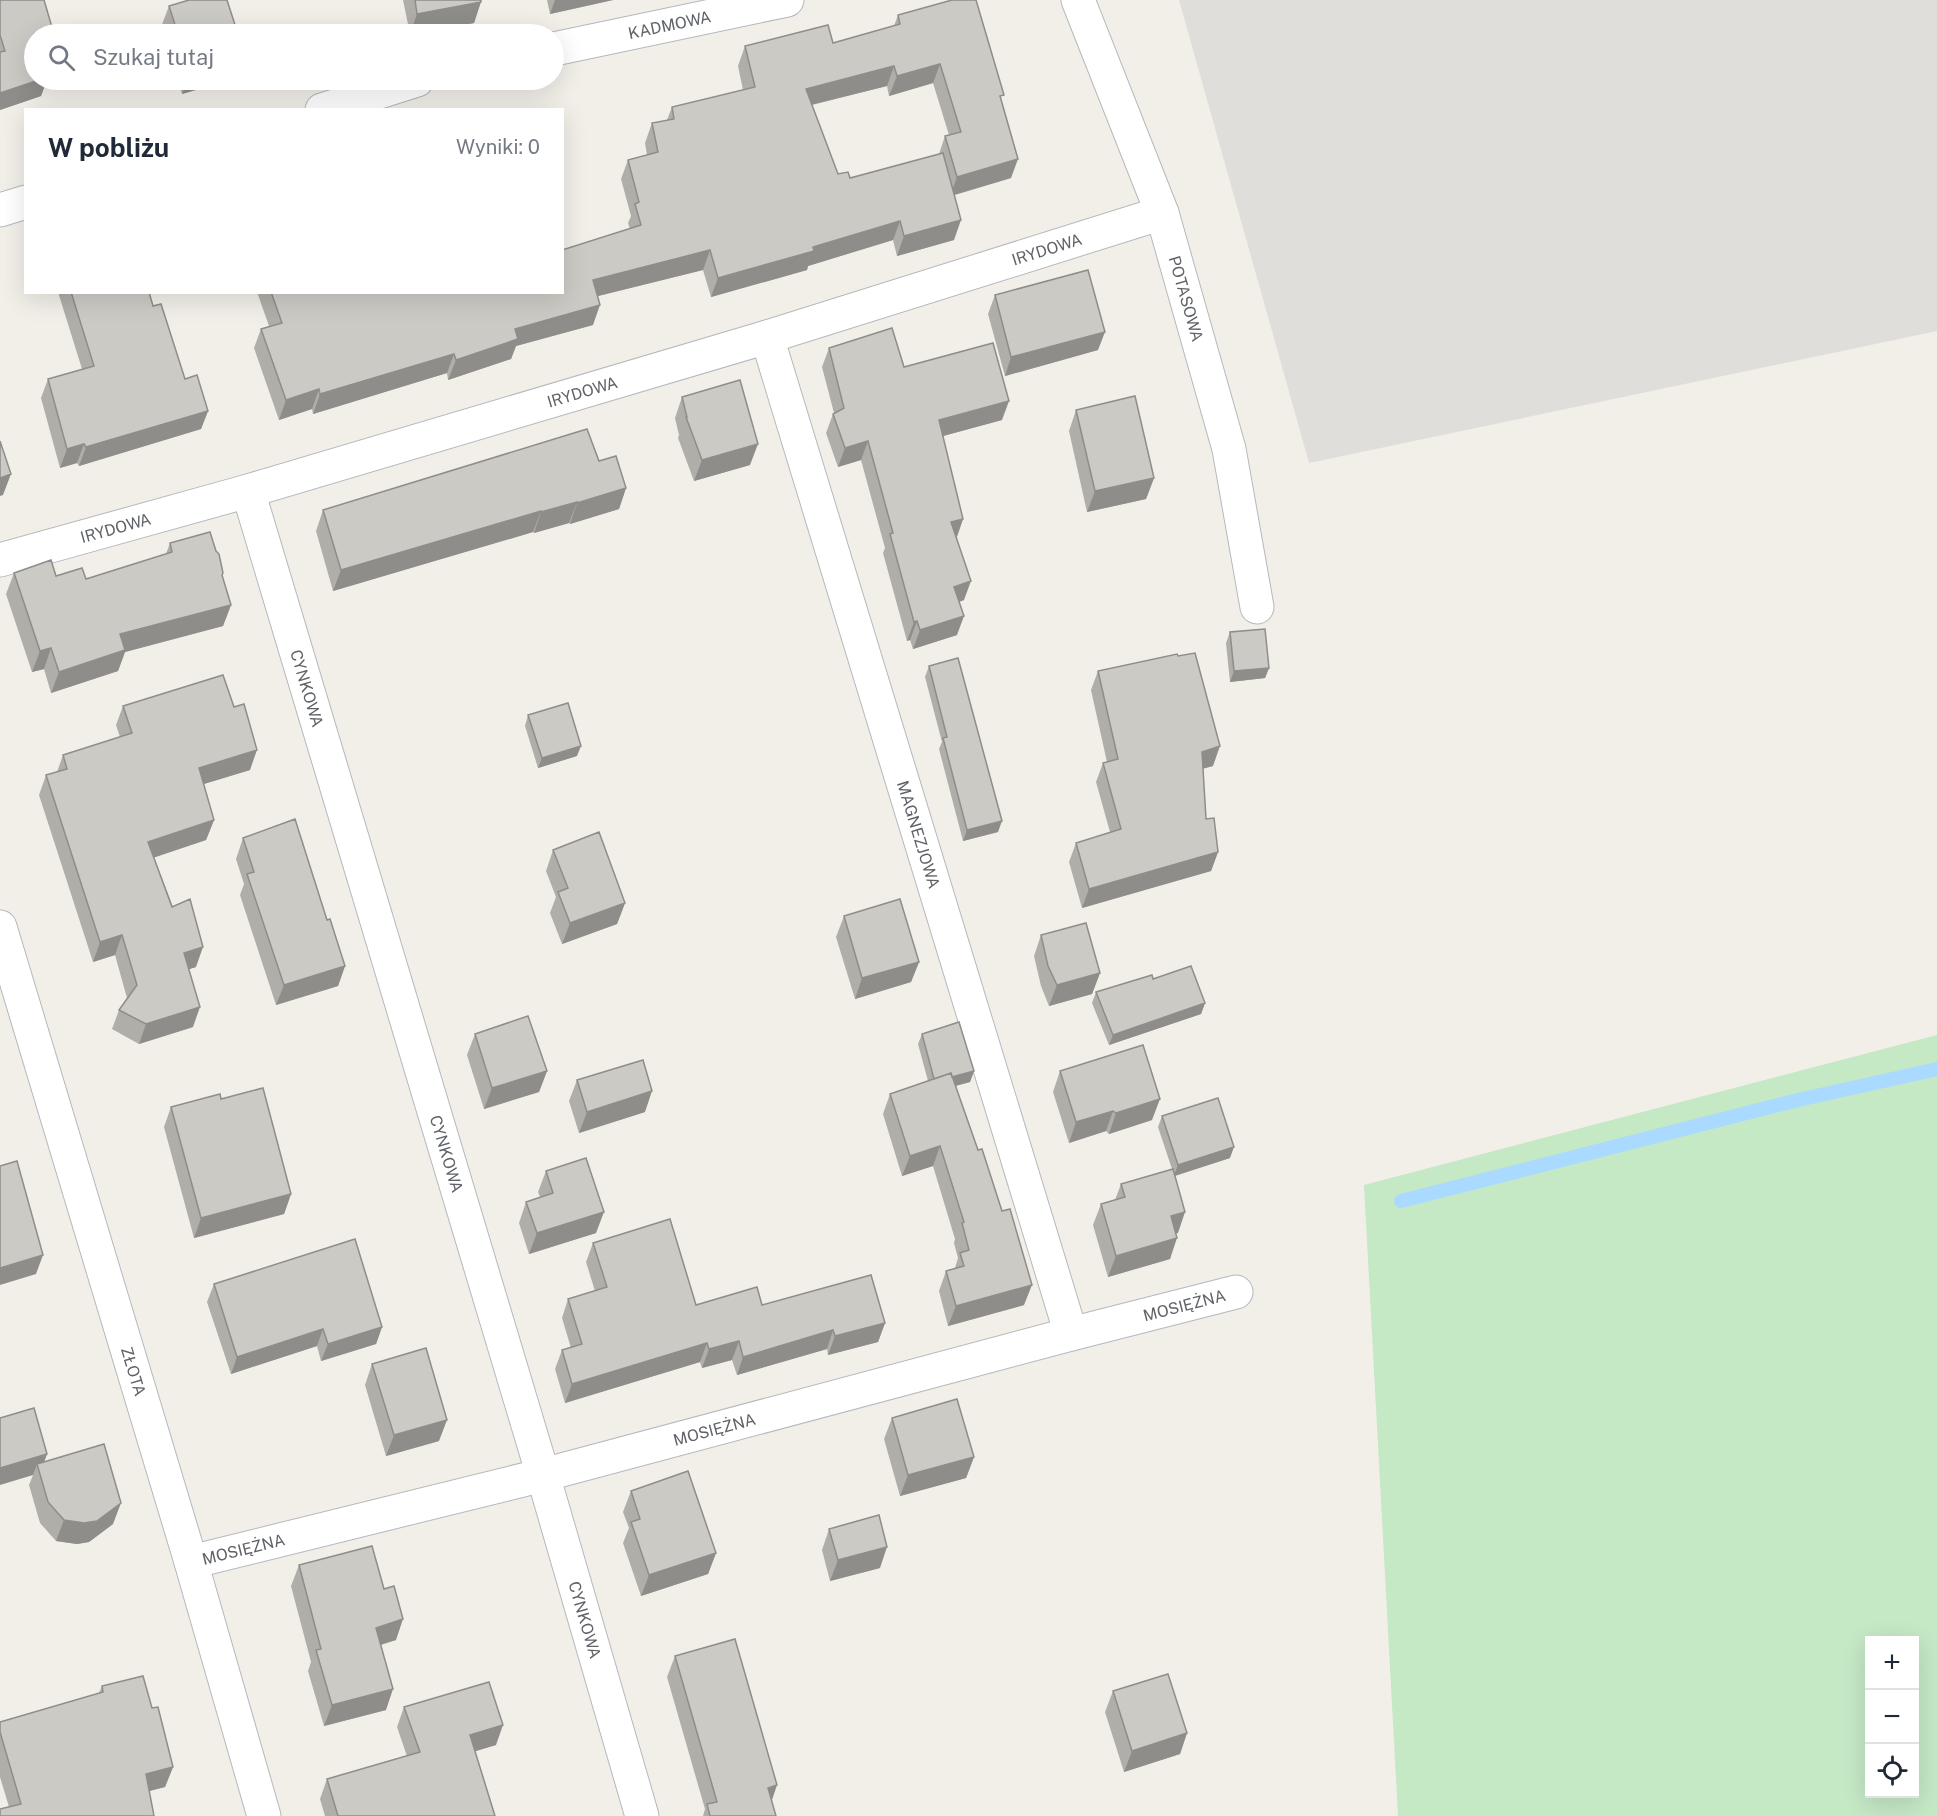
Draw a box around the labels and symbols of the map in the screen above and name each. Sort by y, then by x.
street label: KADMOWA [626,7,713,43]
street label: IRYDOWA [1009,229,1084,269]
street label: POTASOWA [1165,254,1207,344]
street label: IRYDOWA [545,372,620,411]
street label: IRYDOWA [78,509,153,547]
street label: CYNKOWA [287,647,328,729]
street label: MAGNEZJOWA [893,778,944,891]
street label: CYNKOWA [426,1113,467,1195]
street label: MOSIĘŻNA [1141,1286,1228,1325]
street label: ZŁOTA [117,1344,150,1398]
street label: MOSIĘŻNA [671,1409,758,1449]
street label: MOSIĘŻNA [200,1530,287,1568]
street label: CYNKOWA [565,1579,605,1661]

